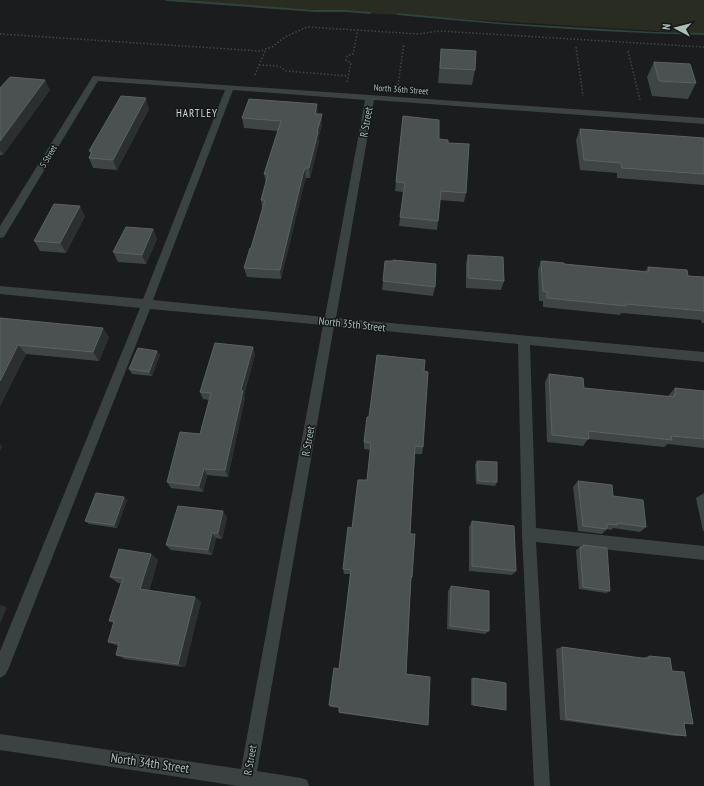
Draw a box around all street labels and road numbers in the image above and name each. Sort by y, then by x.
street label: North 36th Street [373,82,429,96]
street label: R Street [356,106,376,138]
street label: S Street [37,142,59,169]
street label: North 35th Street [318,314,386,334]
street label: R Street [298,425,318,457]
street label: R Street [240,744,260,776]
street label: North 34th Street [110,749,191,777]

